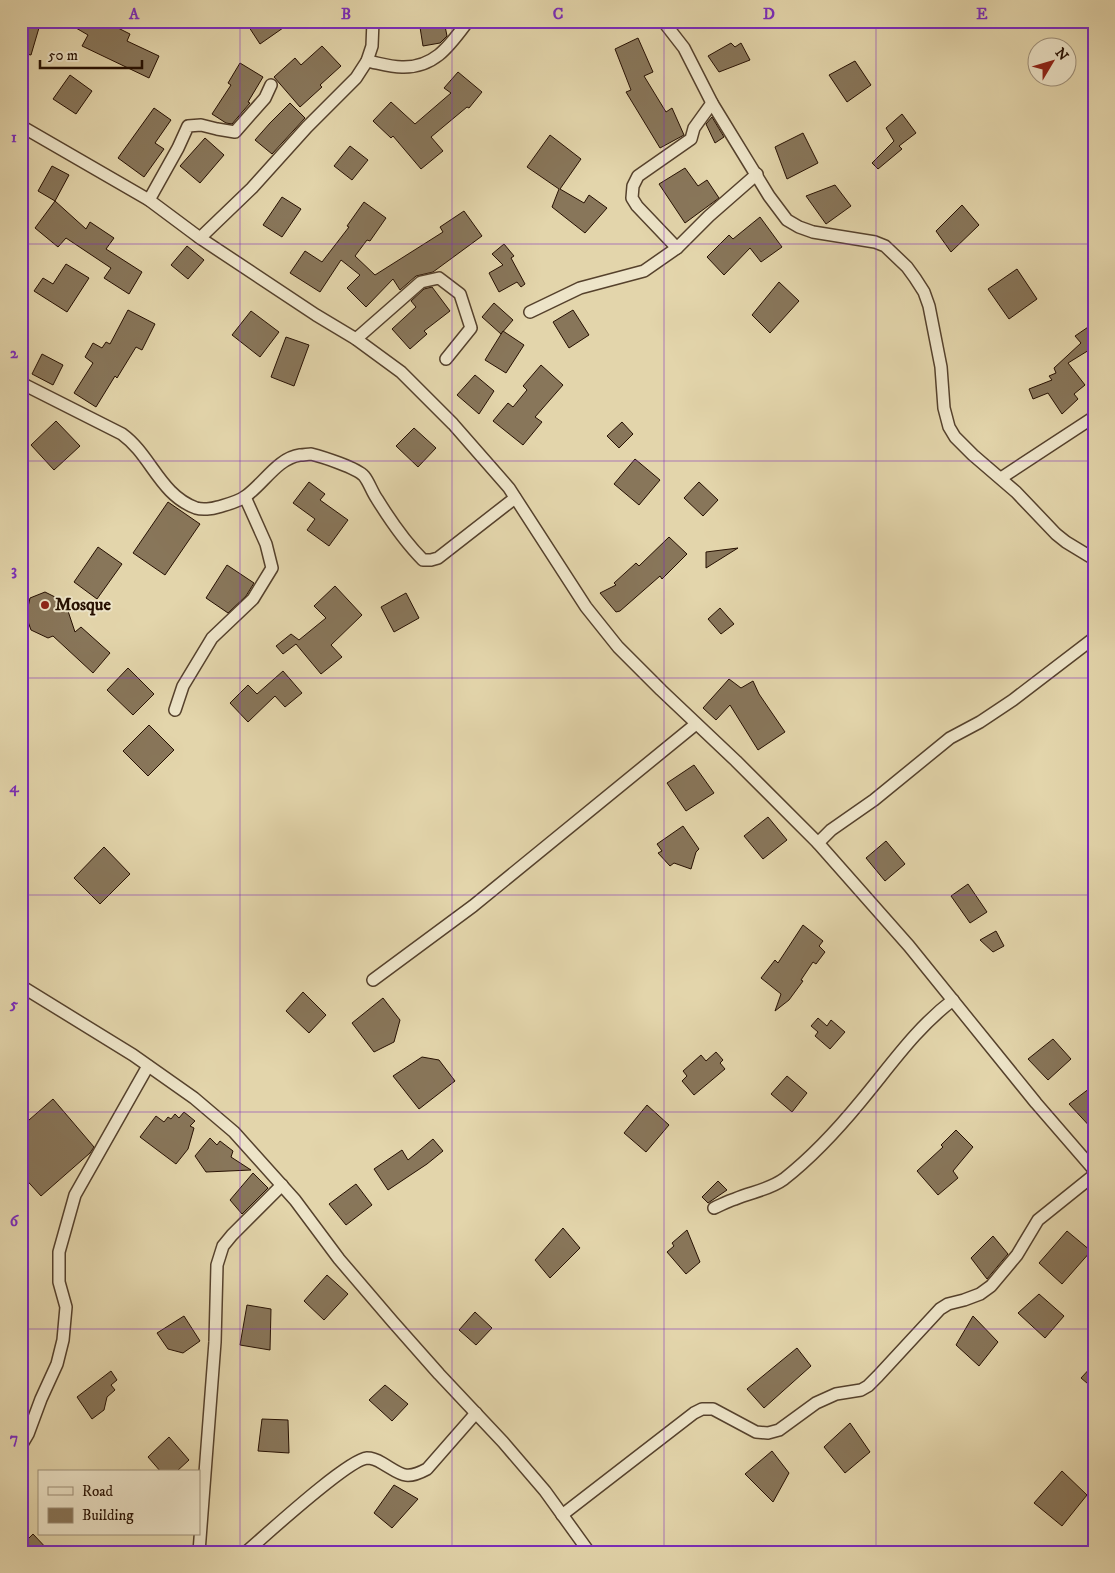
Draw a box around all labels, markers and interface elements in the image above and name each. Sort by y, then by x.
text: A [128,4,140,24]
text: B [341,4,351,24]
text: C [553,4,563,24]
text: D [763,4,775,24]
text: E [976,4,988,24]
scale bar [40,38,142,70]
north arrow [1028,38,1078,88]
text: N [1051,45,1072,65]
text: 50 m [48,46,78,65]
text: 1 [11,127,17,147]
text: 2 [10,343,19,363]
text: 3 [11,560,17,580]
place label: Mosque [55,594,112,616]
marker: Mosque [39,599,51,611]
text: 4 [8,777,19,797]
text: 5 [9,994,18,1014]
text: 6 [10,1211,20,1231]
text: 7 [10,1428,18,1448]
legend [38,1470,200,1536]
text: Road [82,1482,114,1501]
text: Building [82,1506,134,1525]

